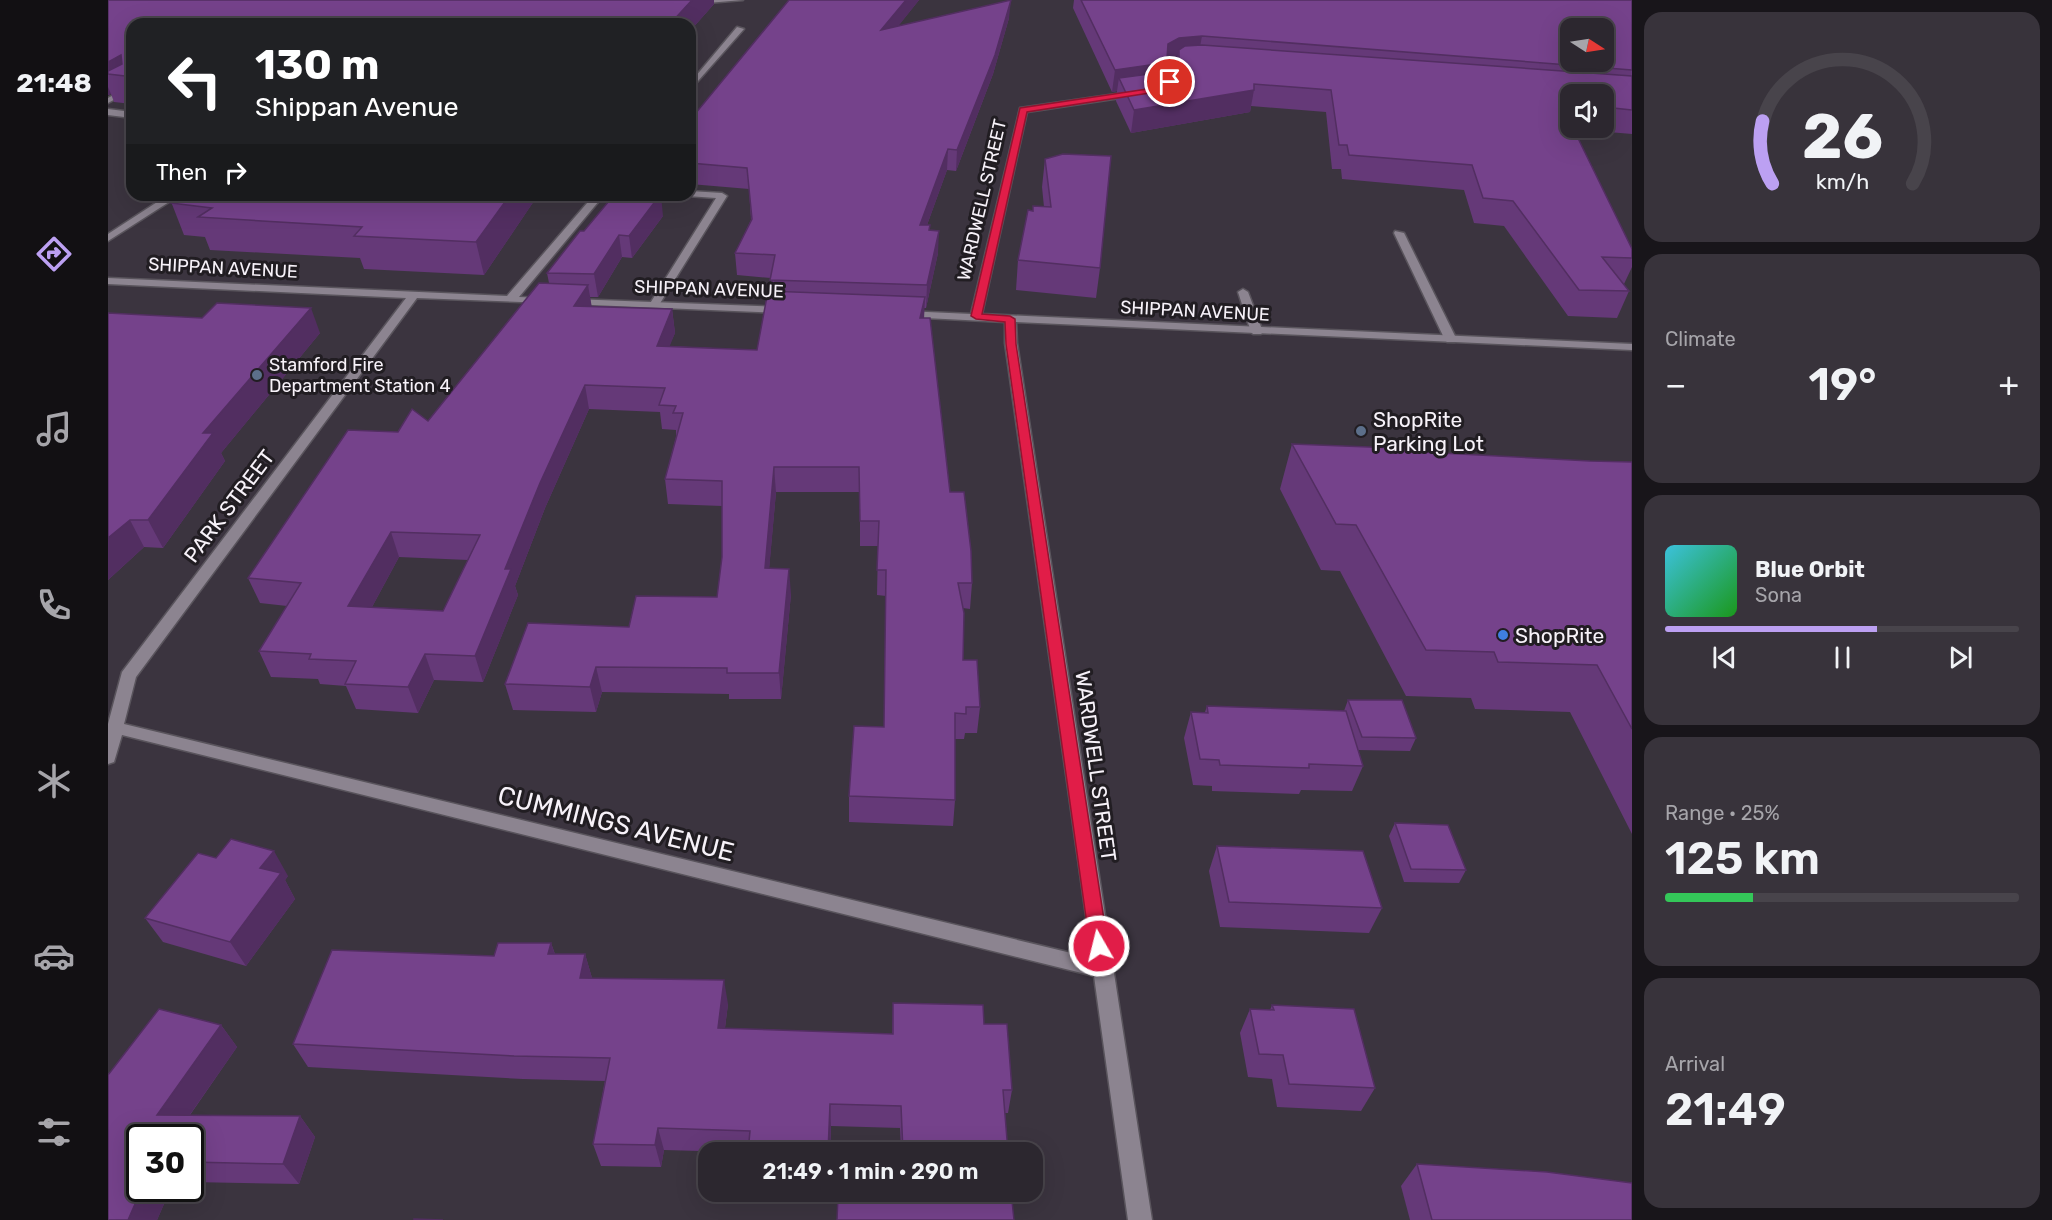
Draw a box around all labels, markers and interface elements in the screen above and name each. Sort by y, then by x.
north arrow [1560,18,1614,72]
map controls [1560,18,1614,138]
text: 130 m [255,40,380,90]
icon: left [156,42,234,120]
pin [1144,56,1195,107]
icon: arrive [1153,65,1186,98]
text: 21:48 [16,67,92,99]
button: sound [1560,84,1614,138]
text: Shippan Avenue [255,91,459,123]
text: 26 [1801,100,1883,174]
street label: WARDWELL STREET [953,117,1011,283]
icon: right [219,156,252,189]
text: Then [156,159,207,186]
text: km/h [1815,169,1869,194]
icon: directions [33,233,75,275]
street label: SHIPPAN AVENUE [148,253,298,283]
street label: SHIPPAN AVENUE [634,275,784,303]
street label: SHIPPAN AVENUE [1120,296,1270,326]
text: Climate [1665,327,1736,351]
place label: Stamford Fire Department Station 4 [269,354,451,397]
text: 19° [1808,358,1876,411]
text: − [1665,365,1686,404]
text: + [1998,365,2019,404]
marker: Stamford Fire Department Station 4 [250,368,264,382]
place label: ShopRite Parking Lot [1373,407,1484,456]
icon: music [33,408,75,450]
marker: ShopRite Parking Lot [1354,424,1368,438]
street label: PARK STREET [179,445,279,567]
text: Blue Orbit [1755,556,1865,583]
text: Sona [1755,583,1802,607]
icon: phone [33,584,75,626]
place label: ShopRite [1515,623,1604,648]
marker: ShopRite [1496,628,1510,642]
icon: previous [1708,641,1741,674]
icon: pause [1826,641,1859,674]
icon: next [1944,641,1977,674]
street label: WARDWELL STREET [1070,669,1122,863]
icon: climate [33,760,75,802]
street label: CUMMINGS AVENUE [495,780,737,868]
text: Range · 25% [1665,801,1780,825]
text: 125 km [1665,832,1820,885]
position arrow [1067,914,1131,978]
icon: car [33,935,75,977]
text: Arrival [1665,1052,1725,1076]
text: 21:49 [1665,1083,1786,1136]
icon: filters [33,1111,75,1153]
speed limit sign: 30 [126,1124,204,1202]
text: 21:49 · 1 min · 290 m [763,1158,978,1185]

